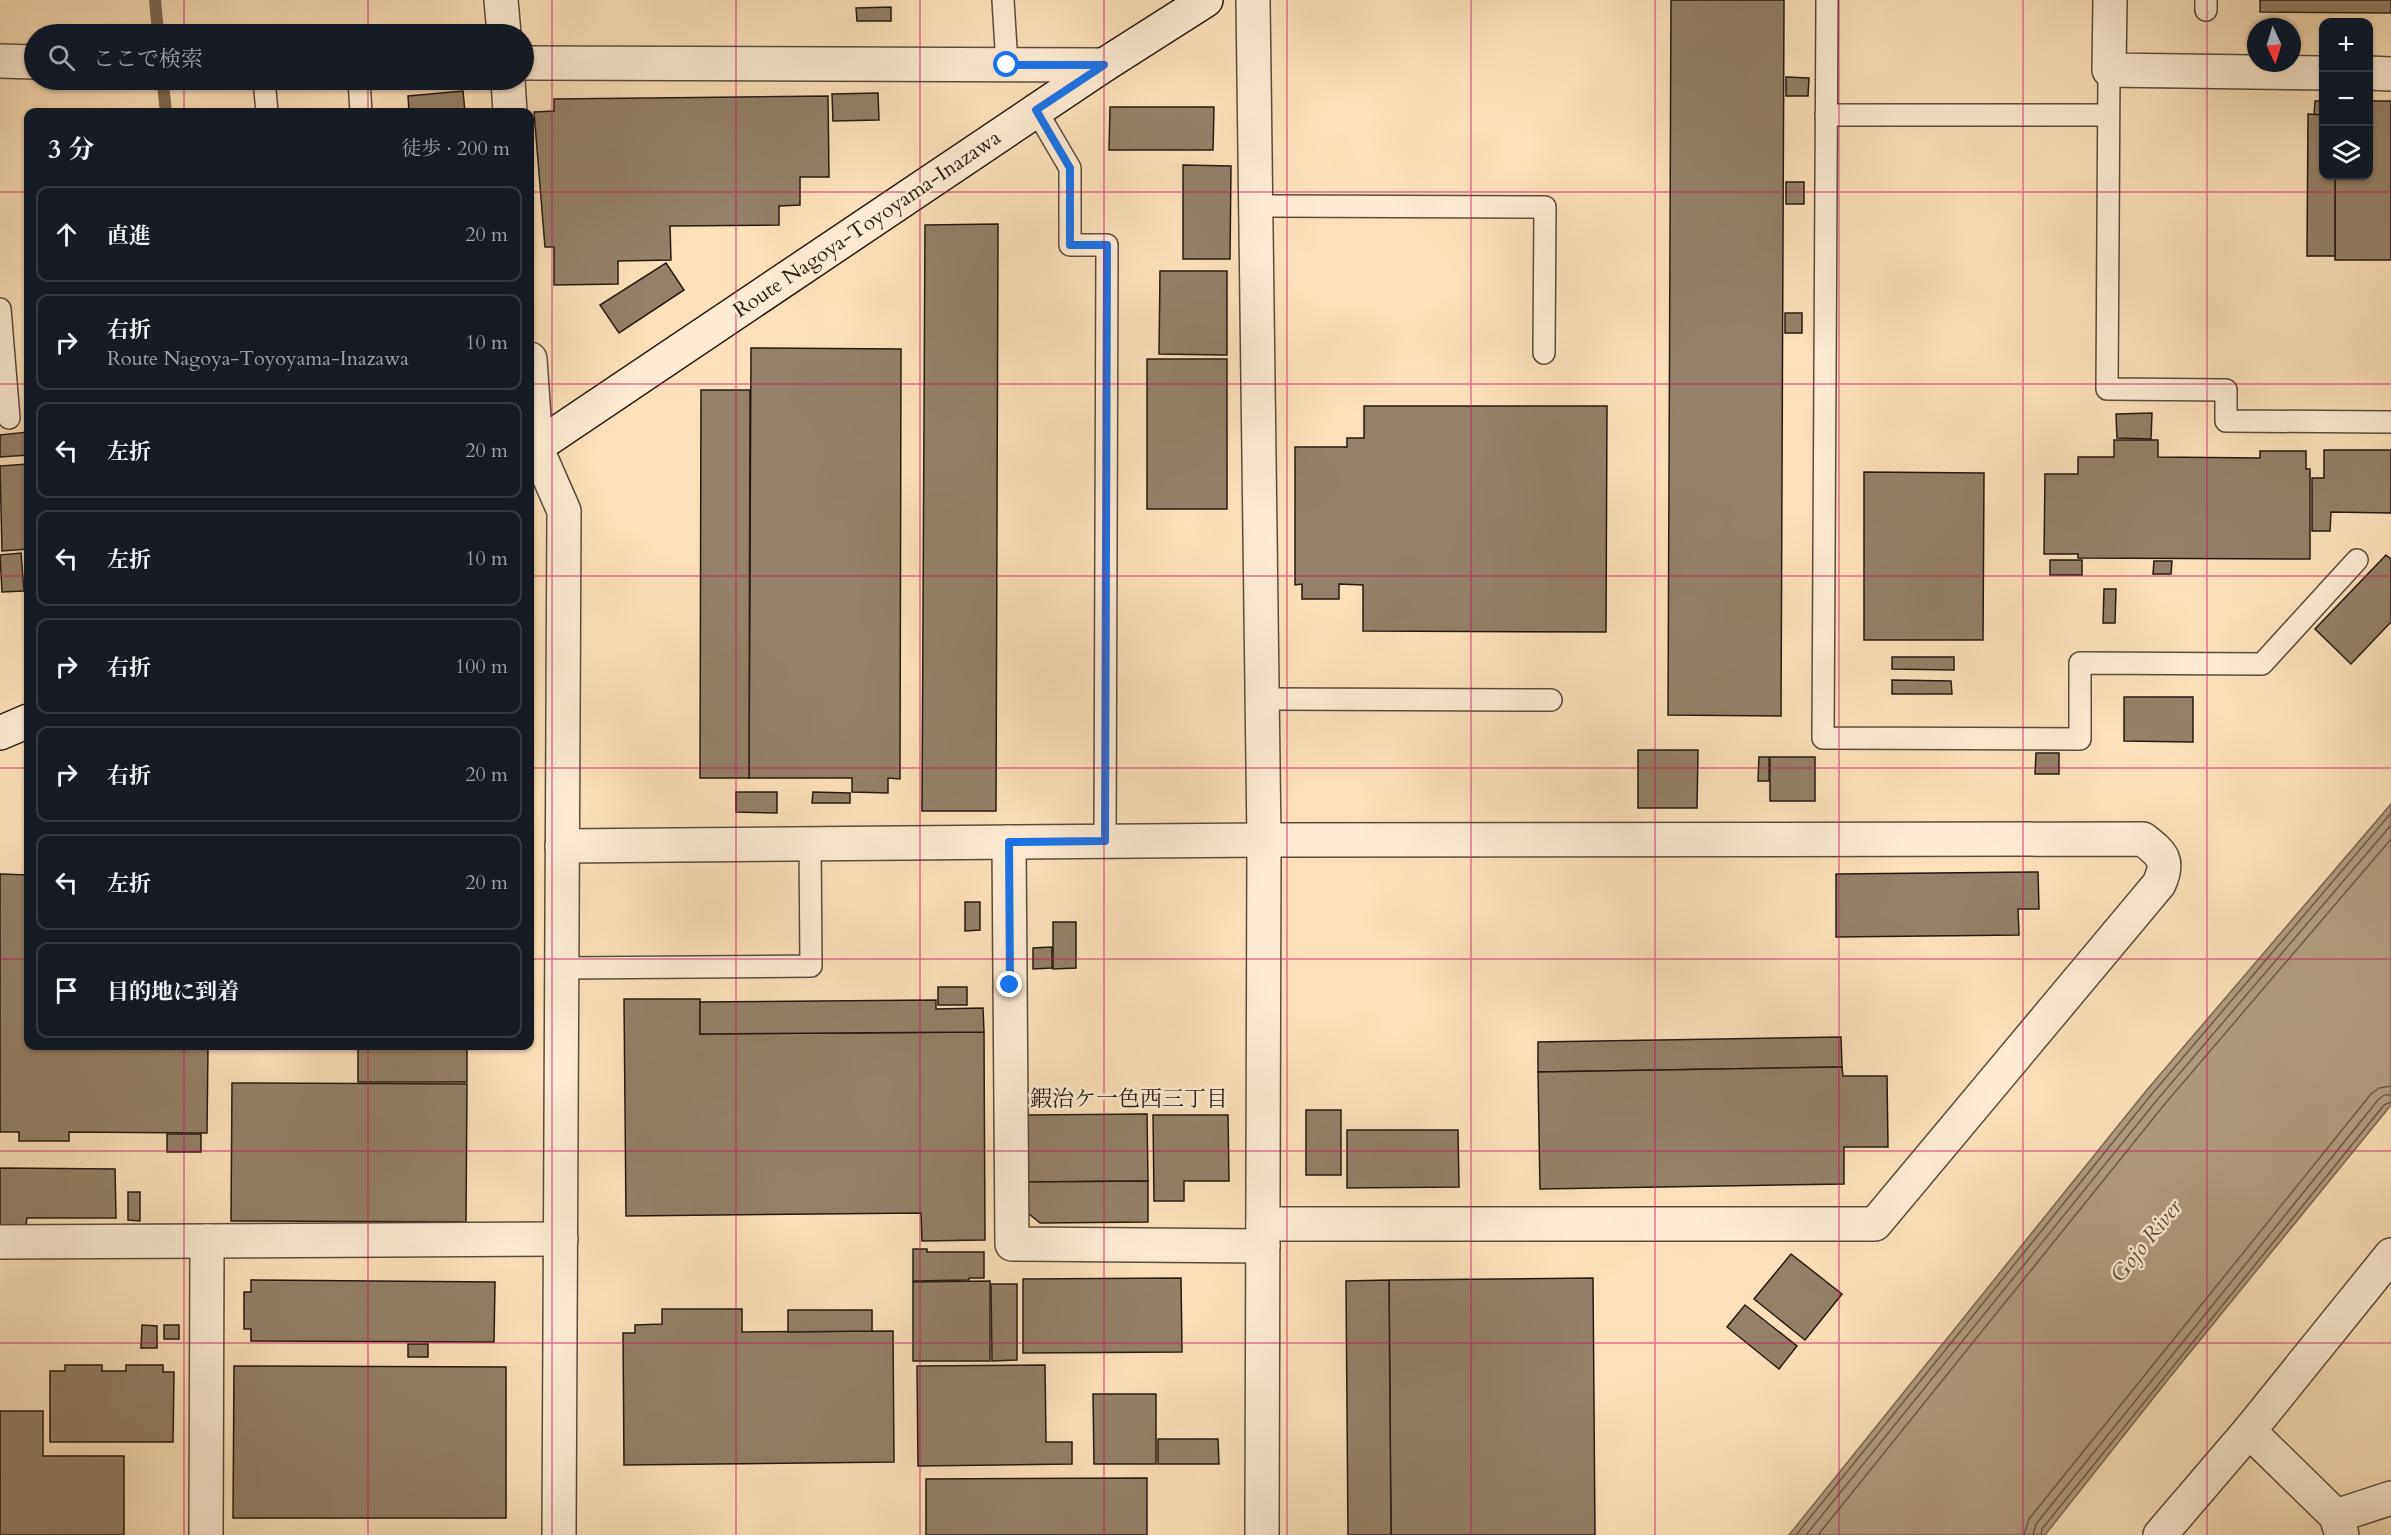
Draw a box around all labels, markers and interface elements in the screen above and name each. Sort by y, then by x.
north arrow [2247,18,2301,72]
map controls [2319,18,2373,180]
button: + [2319,18,2373,72]
search box [24,24,534,90]
icon: search [45,41,78,74]
text: ここで検索 [93,44,203,74]
route start [993,51,1019,77]
button: − [2319,72,2373,126]
street label: Route Nagoya-Toyoyama-Inazawa [727,123,1007,325]
button: layers [2319,126,2373,180]
text: 3 分 [48,132,94,167]
text: 徒歩 · 200 m [401,135,510,162]
icon: ahead [50,218,83,251]
text: 直進 [107,221,151,251]
text: 20 m [465,221,508,248]
text: 右折 [107,315,151,345]
icon: right [50,326,83,359]
text: 10 m [465,329,508,356]
text: Route Nagoya-Toyoyama-Inazawa [107,345,409,372]
icon: left [50,434,83,467]
text: 左折 [107,437,151,467]
text: 20 m [465,437,508,464]
icon: left [50,542,83,575]
text: 左折 [107,545,151,575]
text: 10 m [465,545,508,572]
icon: right [50,650,83,683]
text: 右折 [107,653,151,683]
text: 100 m [455,653,508,680]
icon: right [50,758,83,791]
text: 右折 [107,761,151,791]
text: 20 m [465,761,508,788]
icon: left [50,866,83,899]
text: 左折 [107,869,151,899]
text: 20 m [465,869,508,896]
route end [996,971,1022,997]
icon: arrive [50,974,83,1007]
text: 目的地に到着 [107,977,239,1007]
district label: 鍜治ケ一色西三丁目 [1030,1084,1228,1114]
water label: Gojo River [2104,1193,2189,1288]

